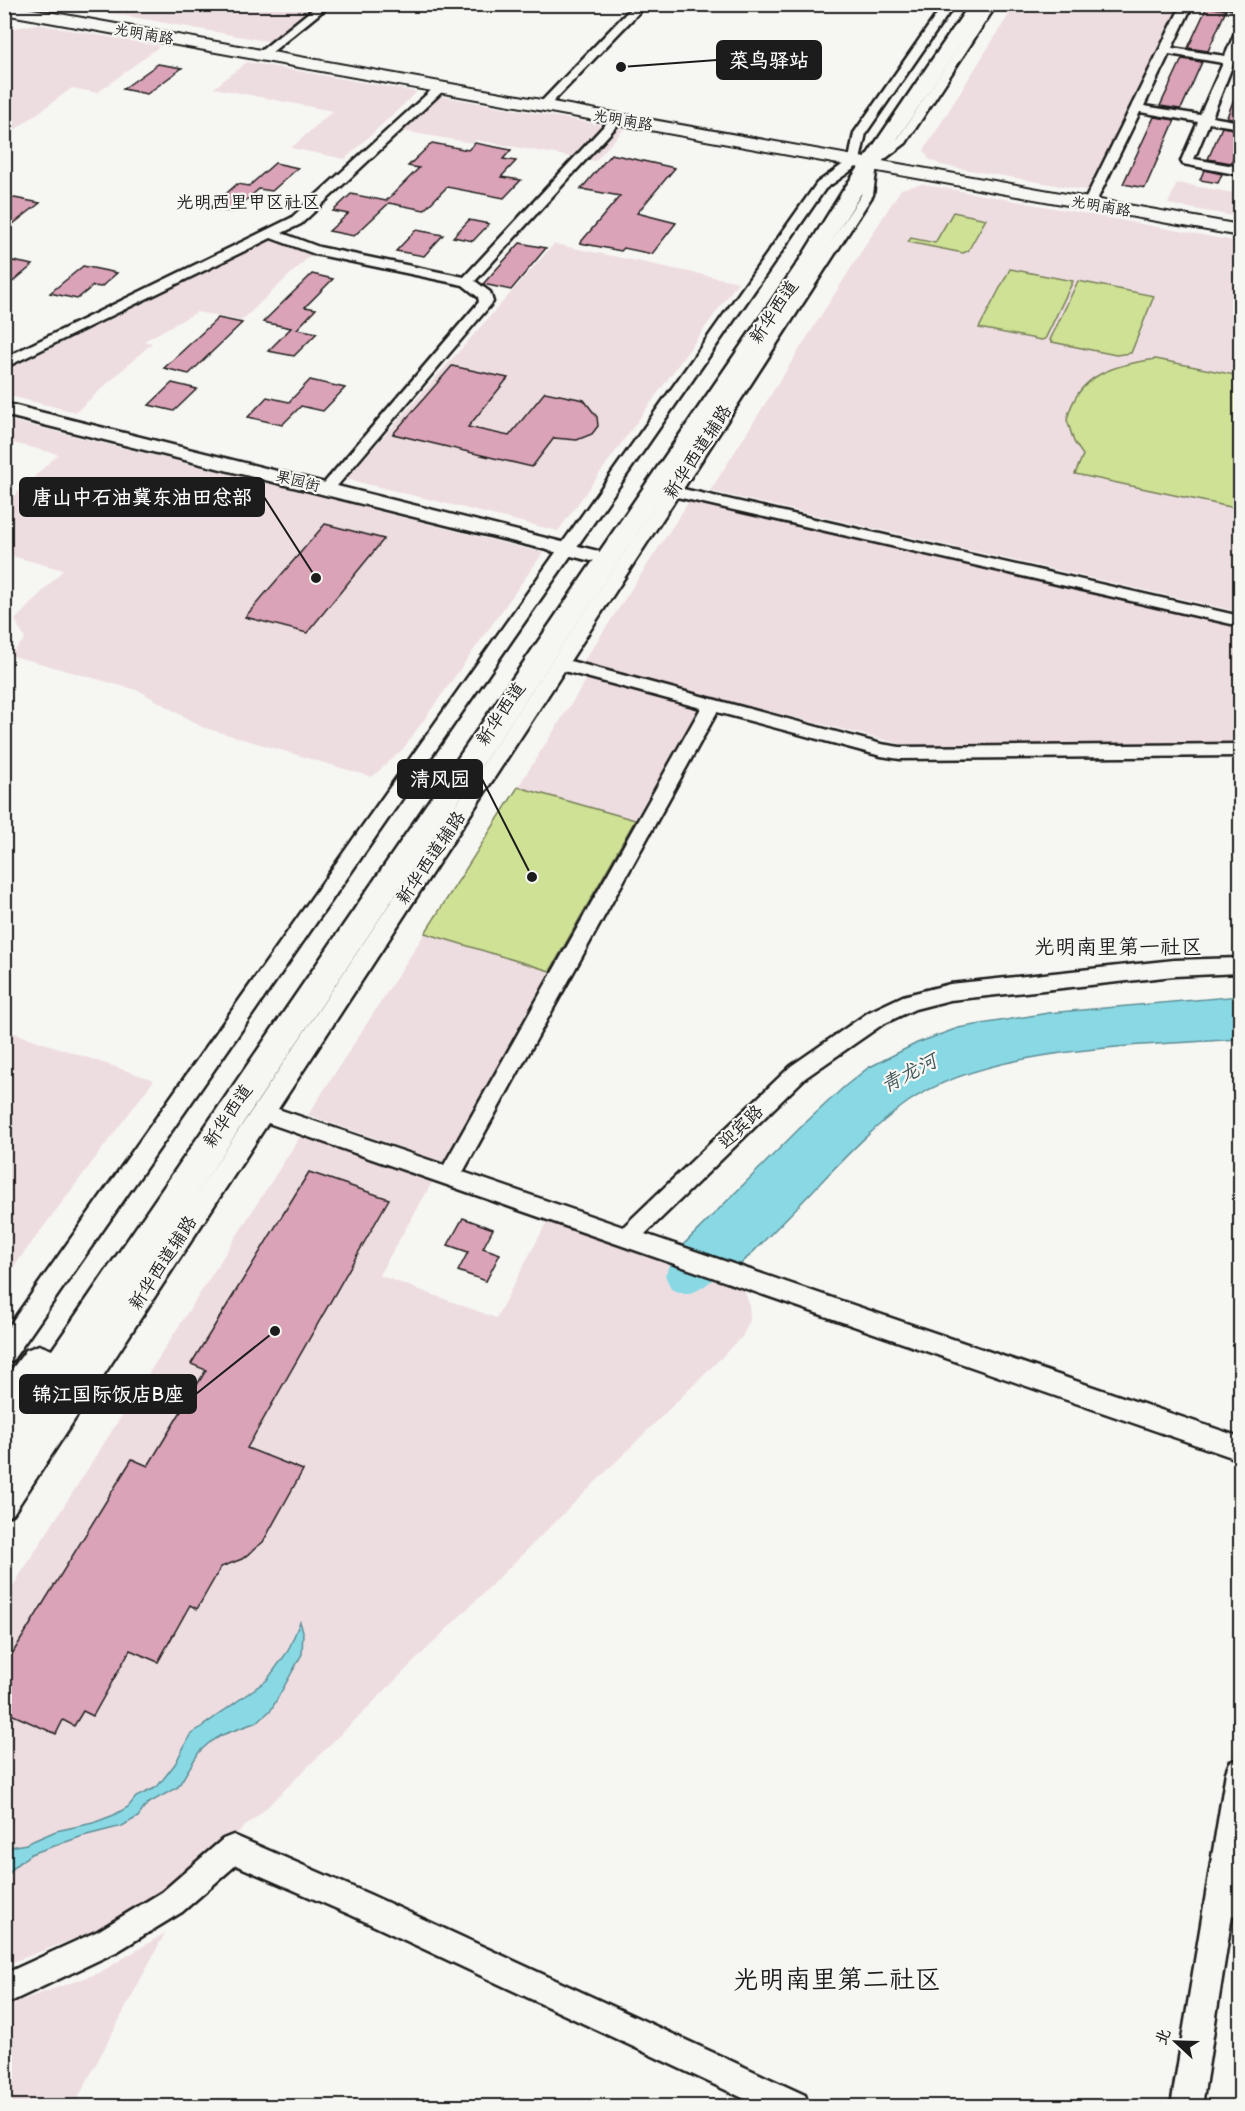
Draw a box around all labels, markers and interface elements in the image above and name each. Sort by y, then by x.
street label: 光明南路 [113,20,175,48]
callout: 菜鸟驿站 [717,41,821,79]
text: 菜鸟驿站 [729,49,809,72]
street label: 光明南路 [592,106,654,134]
district label: 光明西里甲区社区 [176,192,320,213]
street label: 光明南路 [1070,192,1132,220]
street label: 新华西道 [745,276,803,348]
street label: 新华西道辅路 [660,401,736,503]
street label: 果园街 [274,467,322,495]
callout: 唐山中石油冀东油田总部 [20,478,264,516]
text: 唐山中石油冀东油田总部 [32,486,252,509]
street label: 新华西道 [472,678,530,750]
callout: 清风园 [398,760,482,798]
text: 清风园 [410,768,470,791]
street label: 新华西道辅路 [392,807,470,909]
district label: 光明南里第一社区 [1034,935,1202,959]
water label: 青龙河 [877,1048,944,1097]
street label: 新华西道 [199,1080,257,1152]
street label: 迎宾路 [714,1101,768,1153]
street label: 新华西道辅路 [125,1212,201,1314]
callout: 锦江国际饭店B座 [20,1375,196,1413]
text: 锦江国际饭店B座 [32,1383,184,1406]
district label: 光明南里第二社区 [733,1965,941,1995]
north arrow [1146,2012,1206,2072]
text: 北 [1152,2026,1174,2048]

